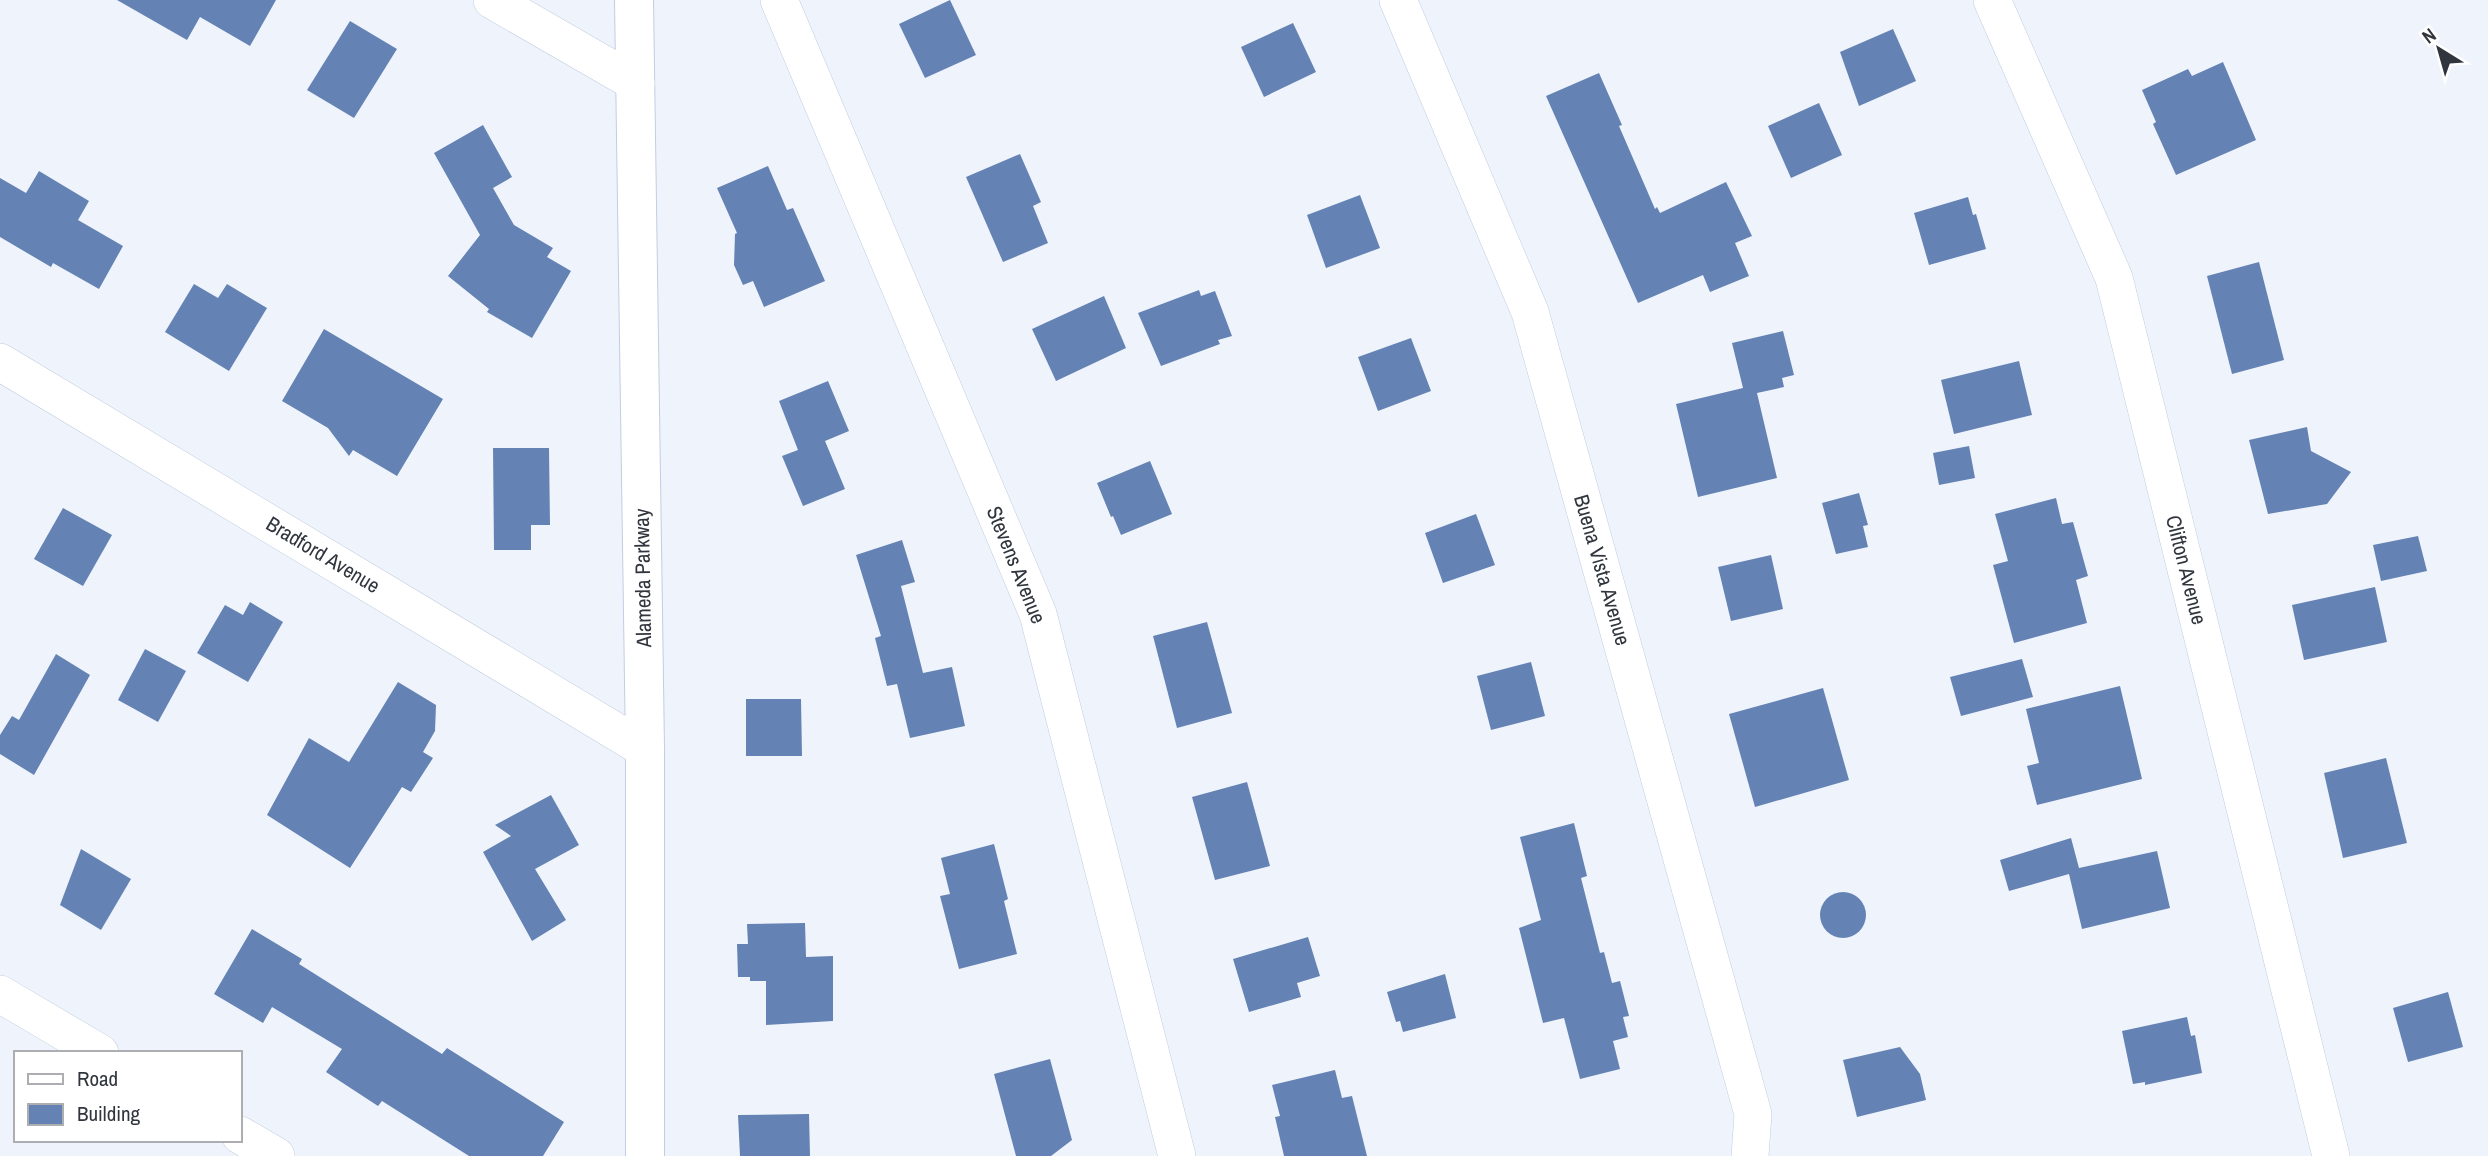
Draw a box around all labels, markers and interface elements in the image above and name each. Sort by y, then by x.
north arrow [2404,14,2474,84]
text: N [2416,22,2441,49]
street label: Buena Vista Avenue [1567,491,1638,649]
street label: Stevens Avenue [980,502,1053,628]
street label: Alameda Parkway [627,508,658,649]
street label: Bradford Avenue [261,509,386,600]
street label: Clifton Avenue [2159,512,2214,628]
legend [14,1051,242,1142]
text: Road [77,1064,118,1093]
text: Building [77,1099,141,1128]

